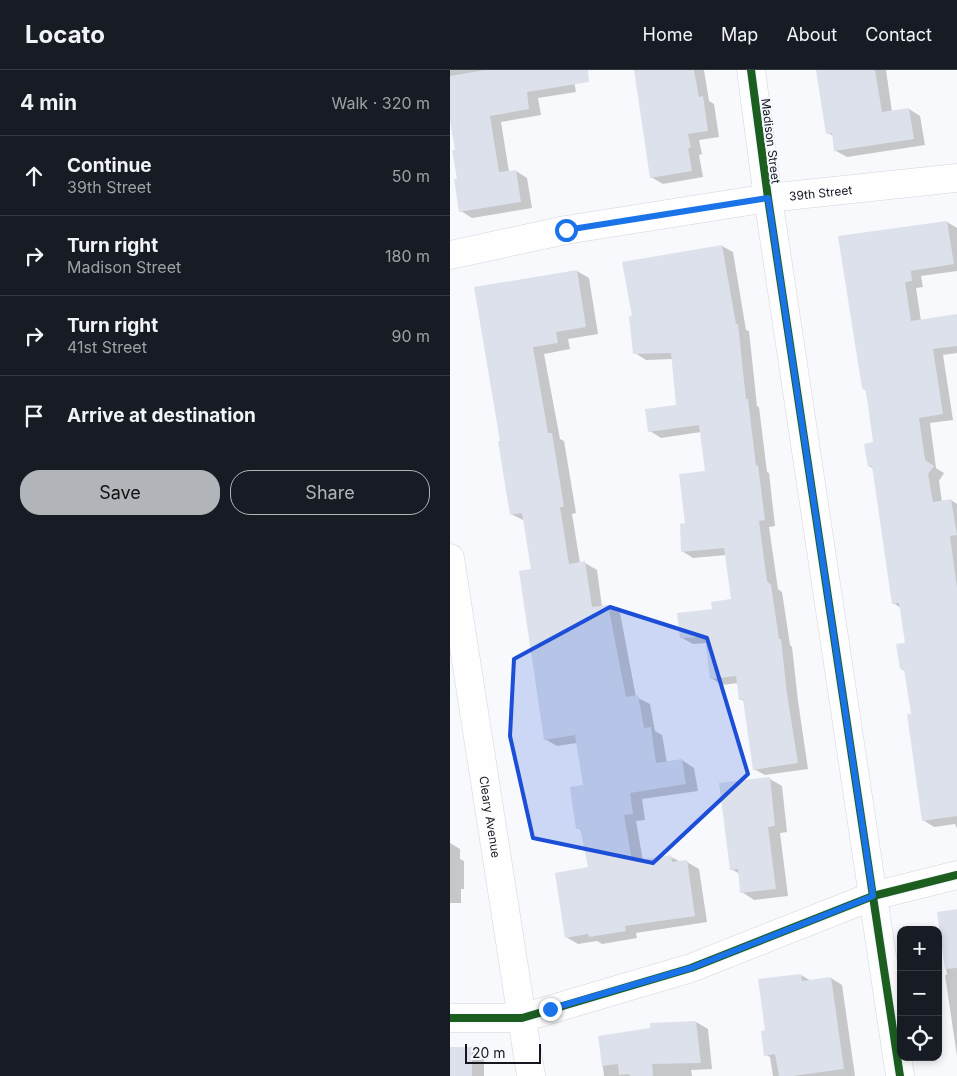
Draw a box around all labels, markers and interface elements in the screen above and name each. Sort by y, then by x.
text: Locato [25,20,105,49]
text: Home [643,24,693,45]
text: Map [721,24,758,45]
text: About [786,24,837,45]
text: Contact [865,24,932,45]
text: 4 min [20,90,77,115]
text: Walk · 320 m [332,93,430,113]
street label: Madison Street [758,98,784,185]
text: Continue [67,154,152,177]
icon: ahead [20,162,48,190]
text: 50 m [392,166,430,186]
text: 39th Street [67,177,151,197]
street label: 39th Street [788,182,853,203]
route start [555,219,578,242]
text: Turn right [67,234,158,257]
icon: right [20,242,48,270]
text: 180 m [385,246,430,266]
text: Madison Street [67,257,181,277]
text: Turn right [67,314,158,337]
icon: right [20,322,48,350]
text: 90 m [391,326,430,346]
text: 41st Street [67,337,147,357]
icon: arrive [20,402,48,430]
text: Arrive at destination [67,404,256,427]
button: Save [20,470,220,515]
button: Share [230,470,430,515]
street label: Cleary Avenue [477,775,504,859]
map controls [897,926,942,1061]
button: + [897,926,942,971]
button: − [897,971,942,1016]
route end [539,998,562,1021]
button: locate [897,1016,942,1061]
scale bar [465,1041,541,1064]
text: 20 m [472,1044,506,1061]

